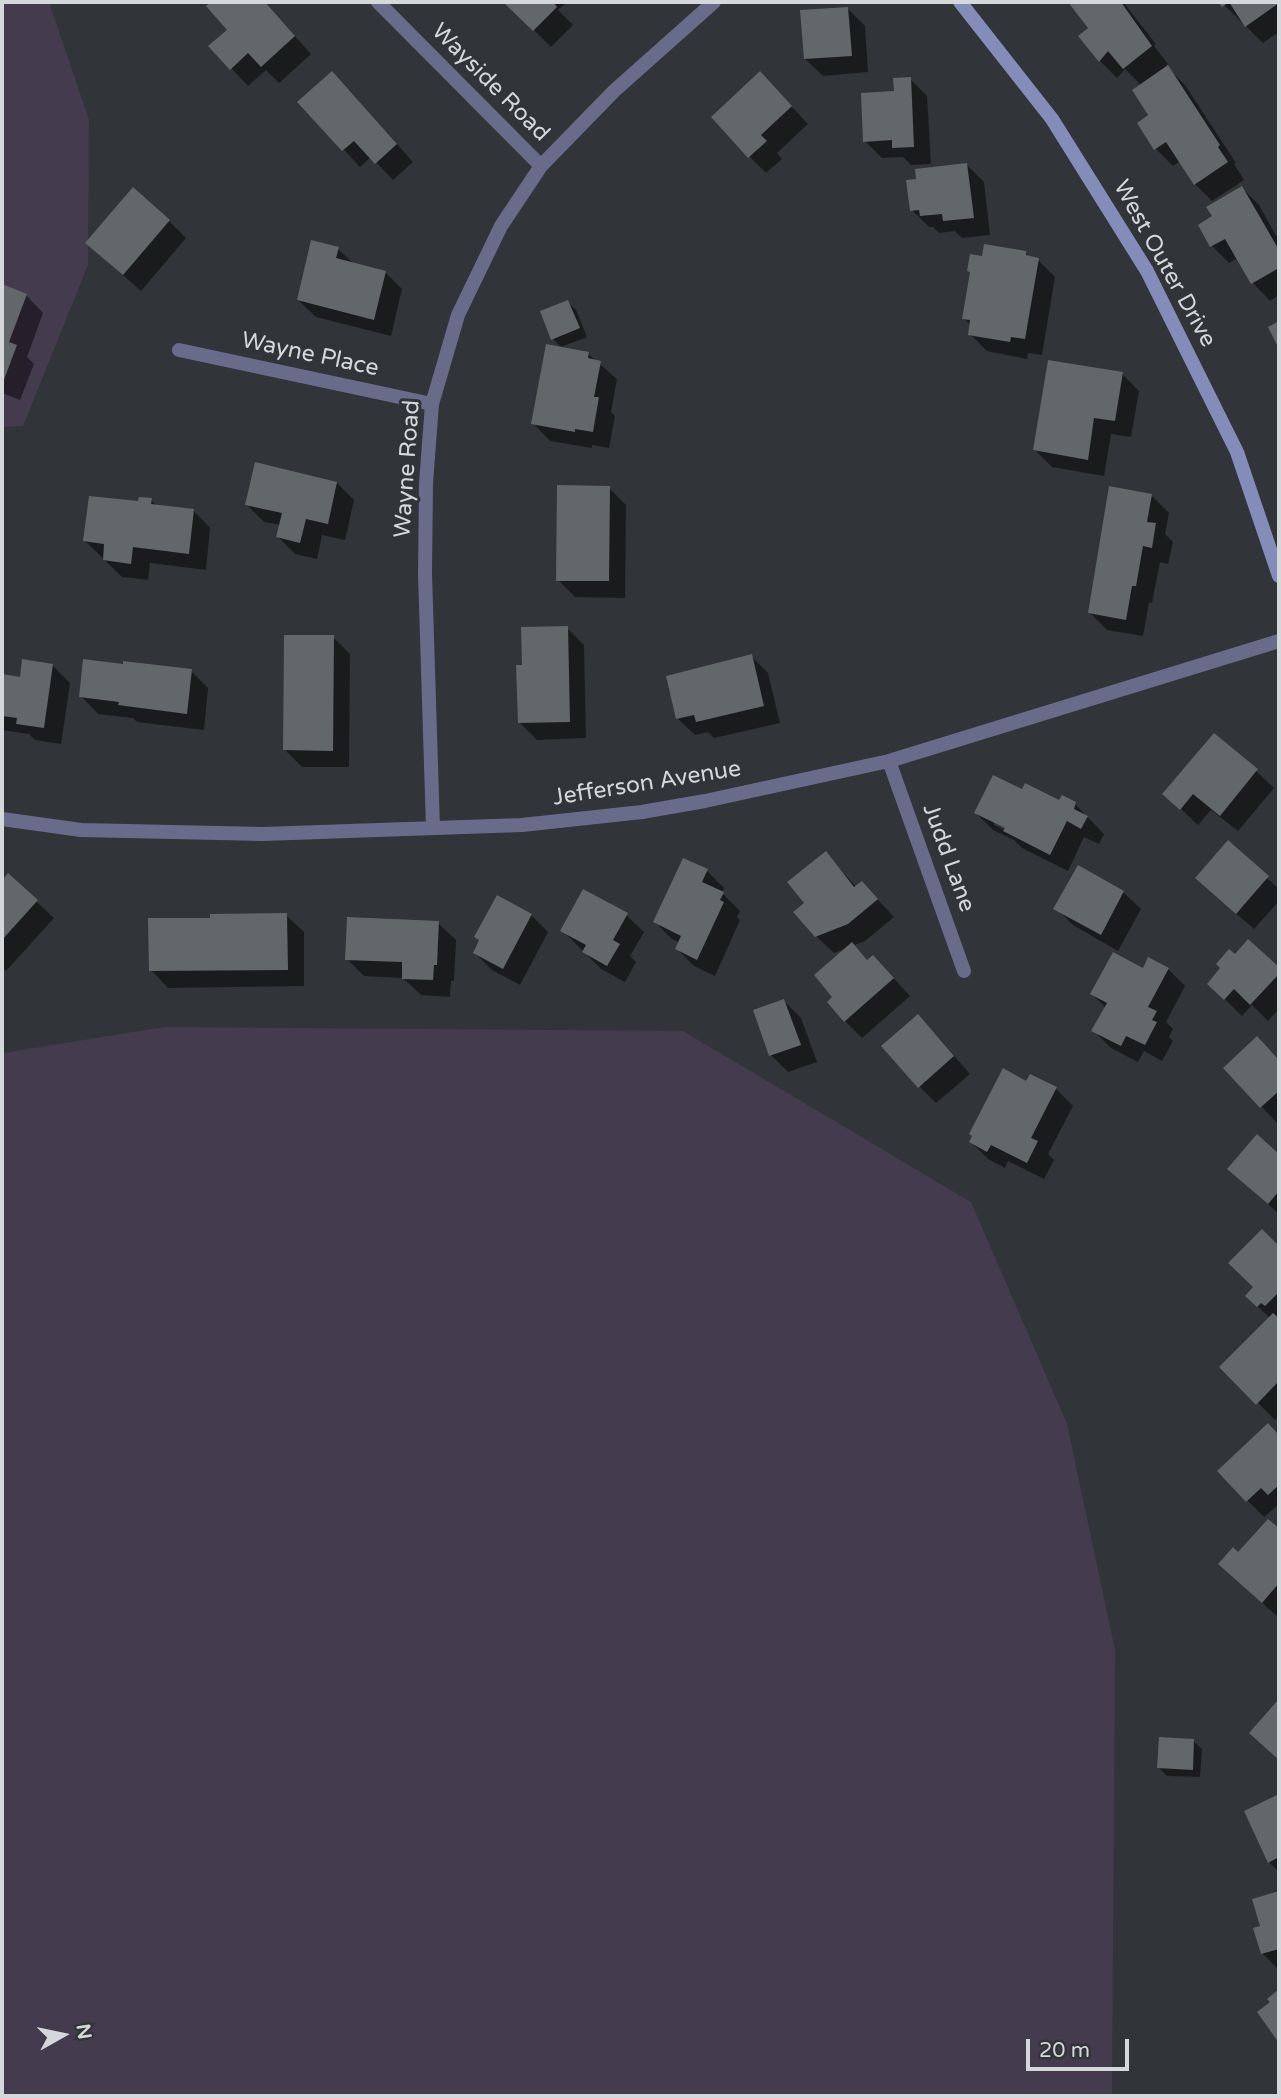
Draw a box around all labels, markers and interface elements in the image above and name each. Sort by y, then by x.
street label: Wayside Road [425,18,555,148]
street label: West Outer Drive [1107,176,1221,352]
street label: Wayne Place [239,327,381,383]
street label: Wayne Road [389,399,427,539]
street label: Jefferson Avenue [551,756,743,812]
street label: Judd Lane [916,800,980,916]
north arrow [28,2000,98,2070]
text: N [72,2022,96,2041]
scale bar [1029,2024,1132,2068]
text: 20 m [1039,2038,1090,2063]

